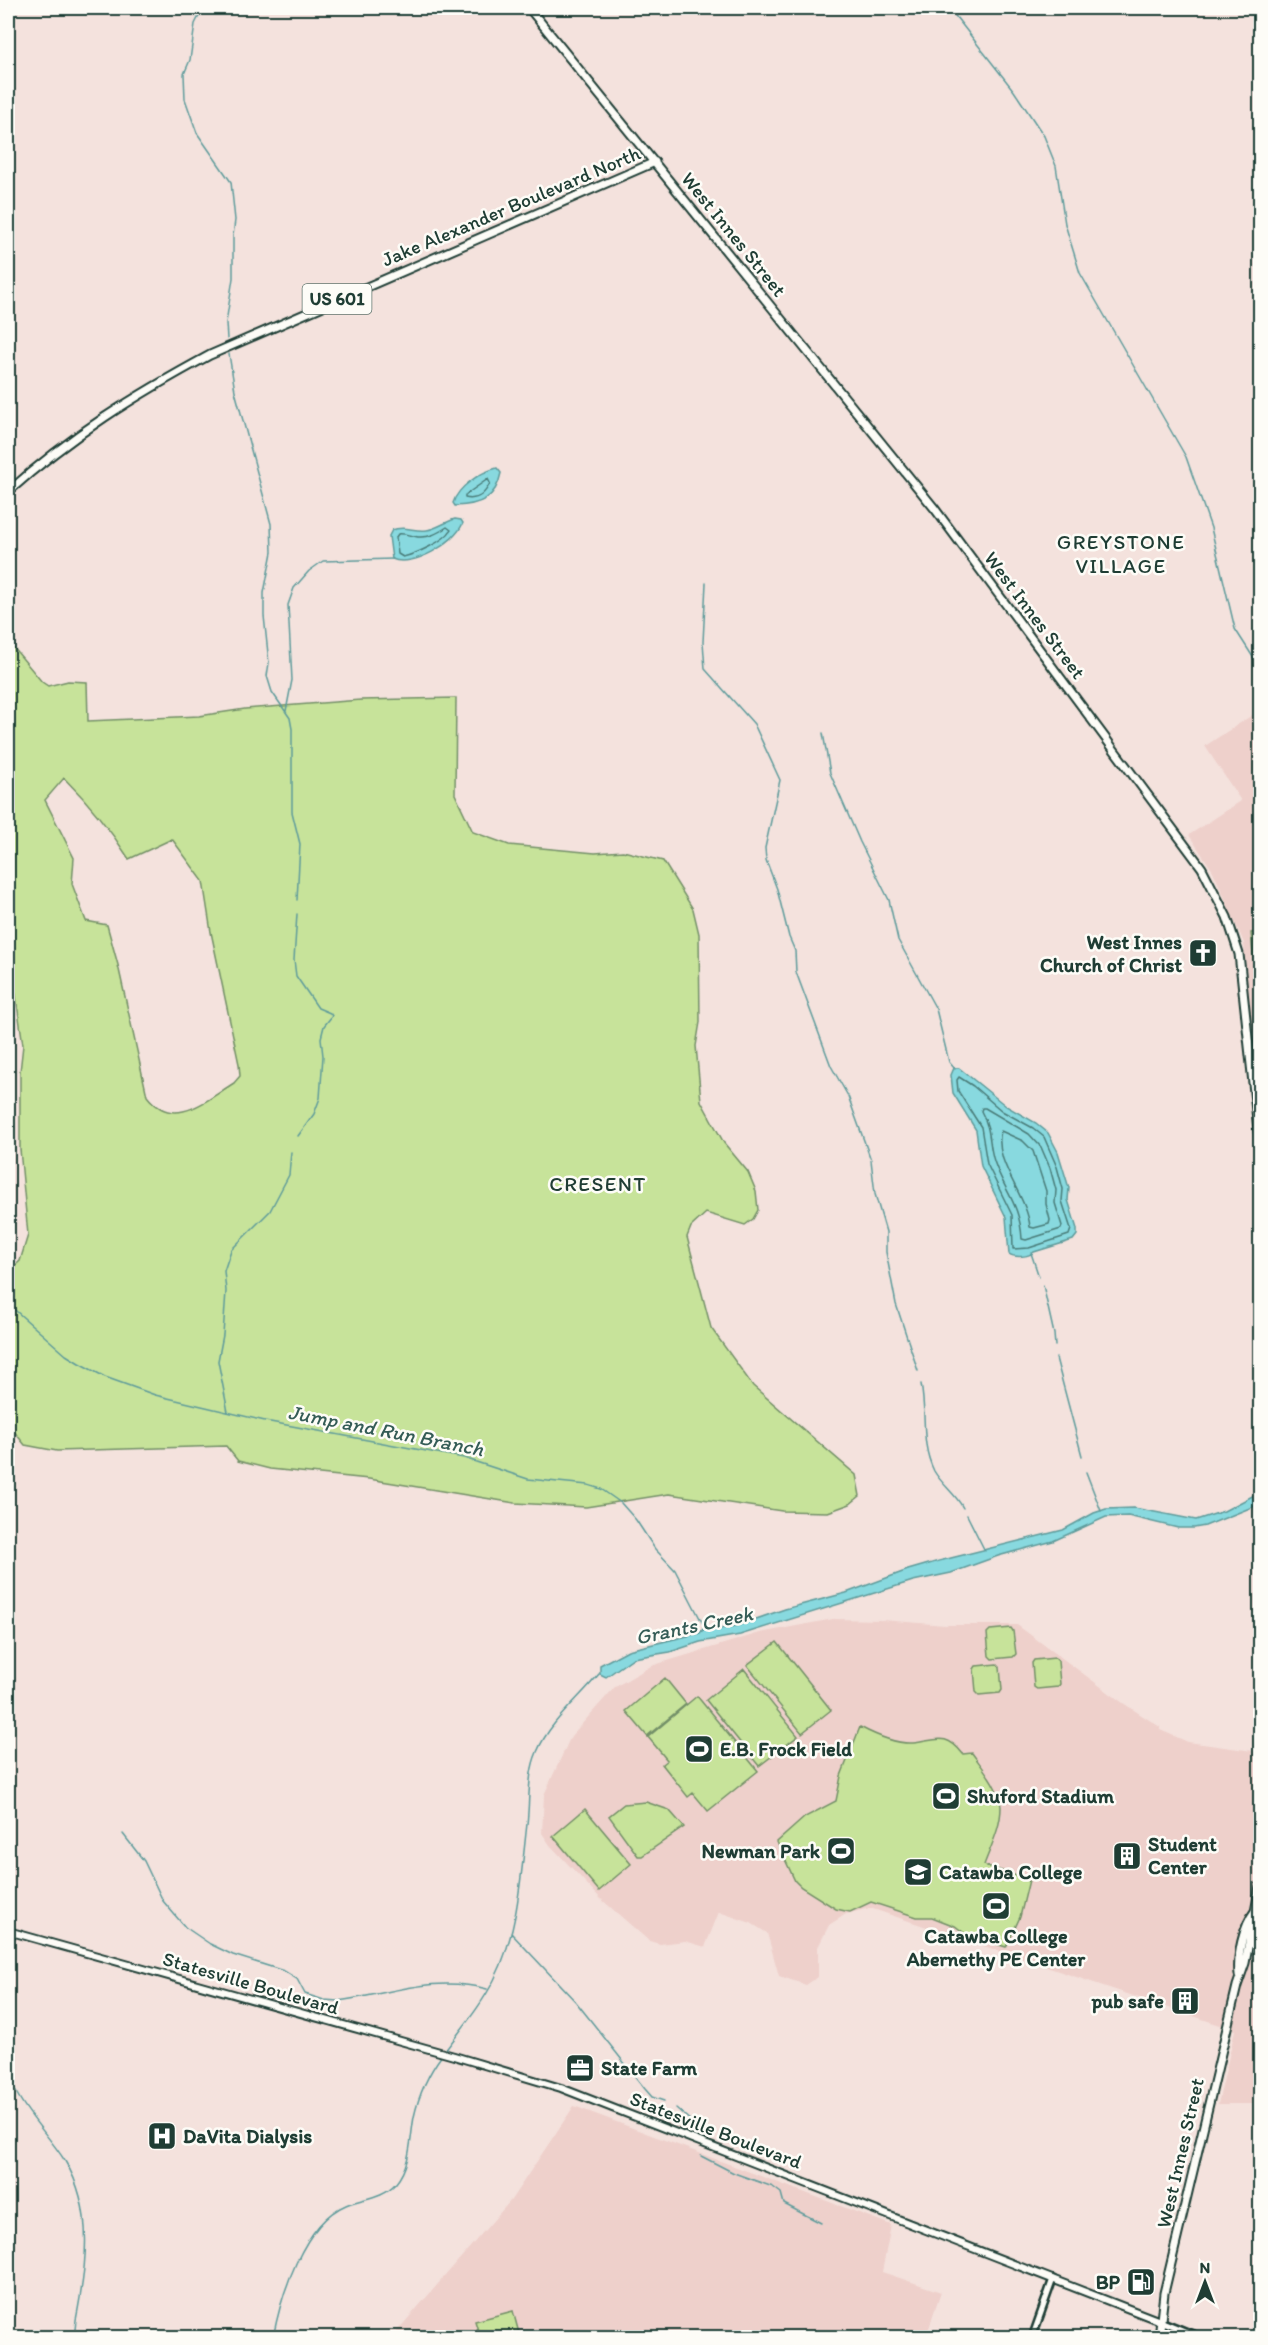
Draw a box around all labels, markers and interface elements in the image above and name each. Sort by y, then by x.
street label: Jake Alexander Boulevard North [378,140,644,271]
street label: West Innes Street [676,167,792,301]
road number: US 601 [302,284,372,314]
district label: GREYSTONE VILLAGE [1057,529,1185,578]
street label: West Innes Street [979,547,1091,684]
place label: West Innes Church of Christ [1040,930,1182,977]
church icon: West Innes Church of Christ [1187,937,1219,969]
district label: CRESENT [549,1171,647,1196]
water label: Jump and Run Branch [286,1399,487,1461]
water label: Grants Creek [633,1600,756,1650]
sports icon: E.B. Frock Field [683,1733,715,1765]
place label: E.B. Frock Field [720,1737,852,1761]
sports icon: Shuford Stadium [930,1780,962,1812]
place label: Shuford Stadium [967,1784,1114,1808]
place label: Student Center [1148,1832,1217,1879]
sports icon: Newman Park [825,1835,857,1867]
place label: Newman Park [702,1839,821,1863]
building icon: Student Center [1111,1840,1143,1872]
school or university icon: Catawba College [902,1856,934,1888]
place label: Catawba College [939,1860,1083,1885]
sports icon: Catawba College Abernethy PE Center [980,1890,1012,1922]
place label: Catawba College Abernethy PE Center [906,1924,1086,1972]
street label: Statesville Boulevard [160,1946,342,2020]
building icon: pub safe [1169,1985,1201,2017]
place label: pub safe [1090,1989,1164,2014]
office icon: State Farm [564,2052,596,2084]
place label: State Farm [601,2056,697,2080]
street label: West Innes Street [1151,2075,1209,2230]
street label: Statesville Boulevard [627,2086,805,2174]
hospital icon: DaVita Dialysis [146,2120,178,2152]
place label: DaVita Dialysis [183,2124,312,2149]
north arrow [1175,2252,1235,2312]
text: N [1200,2258,1210,2277]
fuel station icon: BP [1125,2266,1157,2298]
place label: BP [1096,2270,1121,2294]

